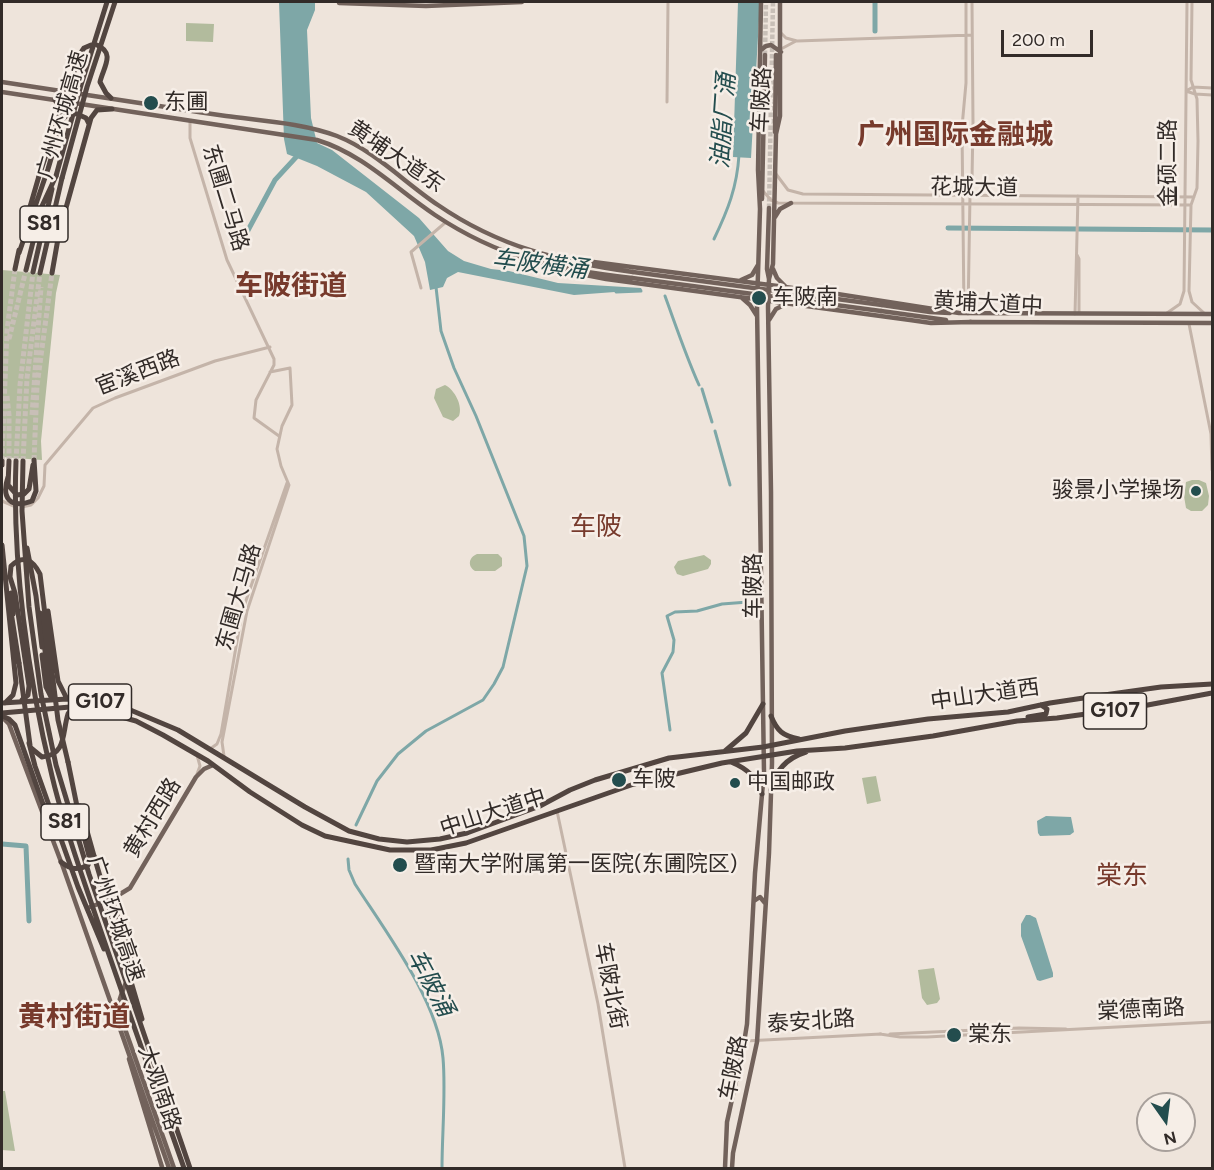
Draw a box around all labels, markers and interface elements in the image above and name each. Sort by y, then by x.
scale bar [1004,18,1096,56]
text: 200 m [1012,29,1065,51]
street label: 广州环城高速 [32,48,94,182]
street label: 车陂路 [747,66,777,134]
water label: 油脂厂涌 [706,72,742,170]
place label: 东圃 [164,90,208,116]
marker: 东圃 [142,94,160,112]
street label: 黄埔大道东 [343,115,449,199]
district label: 广州国际金融城 [857,119,1053,153]
street label: 金硕二路 [1156,119,1182,207]
street label: 东圃二马路 [196,142,254,254]
street label: 花城大道 [930,174,1018,202]
road number: S81 [20,206,68,242]
water label: 车陂横涌 [491,245,589,285]
district label: 车陂街道 [235,270,347,304]
place label: 车陂南 [772,285,838,311]
street label: 黄埔大道中 [932,288,1044,320]
marker: 车陂南 [750,289,768,307]
street label: 宦溪西路 [92,345,184,401]
place label: 骏景小学操场 [1052,478,1184,504]
marker: 骏景小学操场 [1189,484,1203,498]
district label: 车陂 [570,511,622,543]
street label: 东圃大马路 [211,540,267,654]
street label: 车陂路 [741,553,767,619]
street label: 中山大道西 [929,674,1041,716]
road number: G107 [68,684,132,720]
road number: G107 [1084,693,1146,729]
place label: 车陂 [632,767,676,793]
place label: 中国邮政 [747,770,835,796]
marker: 车陂 [610,771,628,789]
street label: 黄村西路 [119,773,187,863]
marker: 中国邮政 [728,776,742,790]
street label: 中山大道中 [437,783,549,843]
road number: S81 [41,804,89,840]
street label: 广州环城高速 [81,852,149,986]
place label: 暨南大学附属第一医院(东圃院区) [414,852,737,878]
marker: 暨南大学附属第一医院(东圃院区) [391,856,409,874]
district label: 棠东 [1096,860,1148,892]
street label: 车陂北街 [589,940,631,1032]
water label: 车陂涌 [400,944,460,1022]
street label: 棠德南路 [1096,995,1186,1025]
district label: 黄村街道 [18,1001,130,1035]
street label: 泰安北路 [766,1006,856,1038]
place label: 棠东 [968,1022,1012,1048]
marker: 棠东 [945,1026,963,1044]
street label: 车陂路 [715,1033,753,1103]
street label: 大观南路 [132,1042,186,1134]
north arrow [1136,1092,1196,1152]
text: N [1162,1127,1178,1149]

